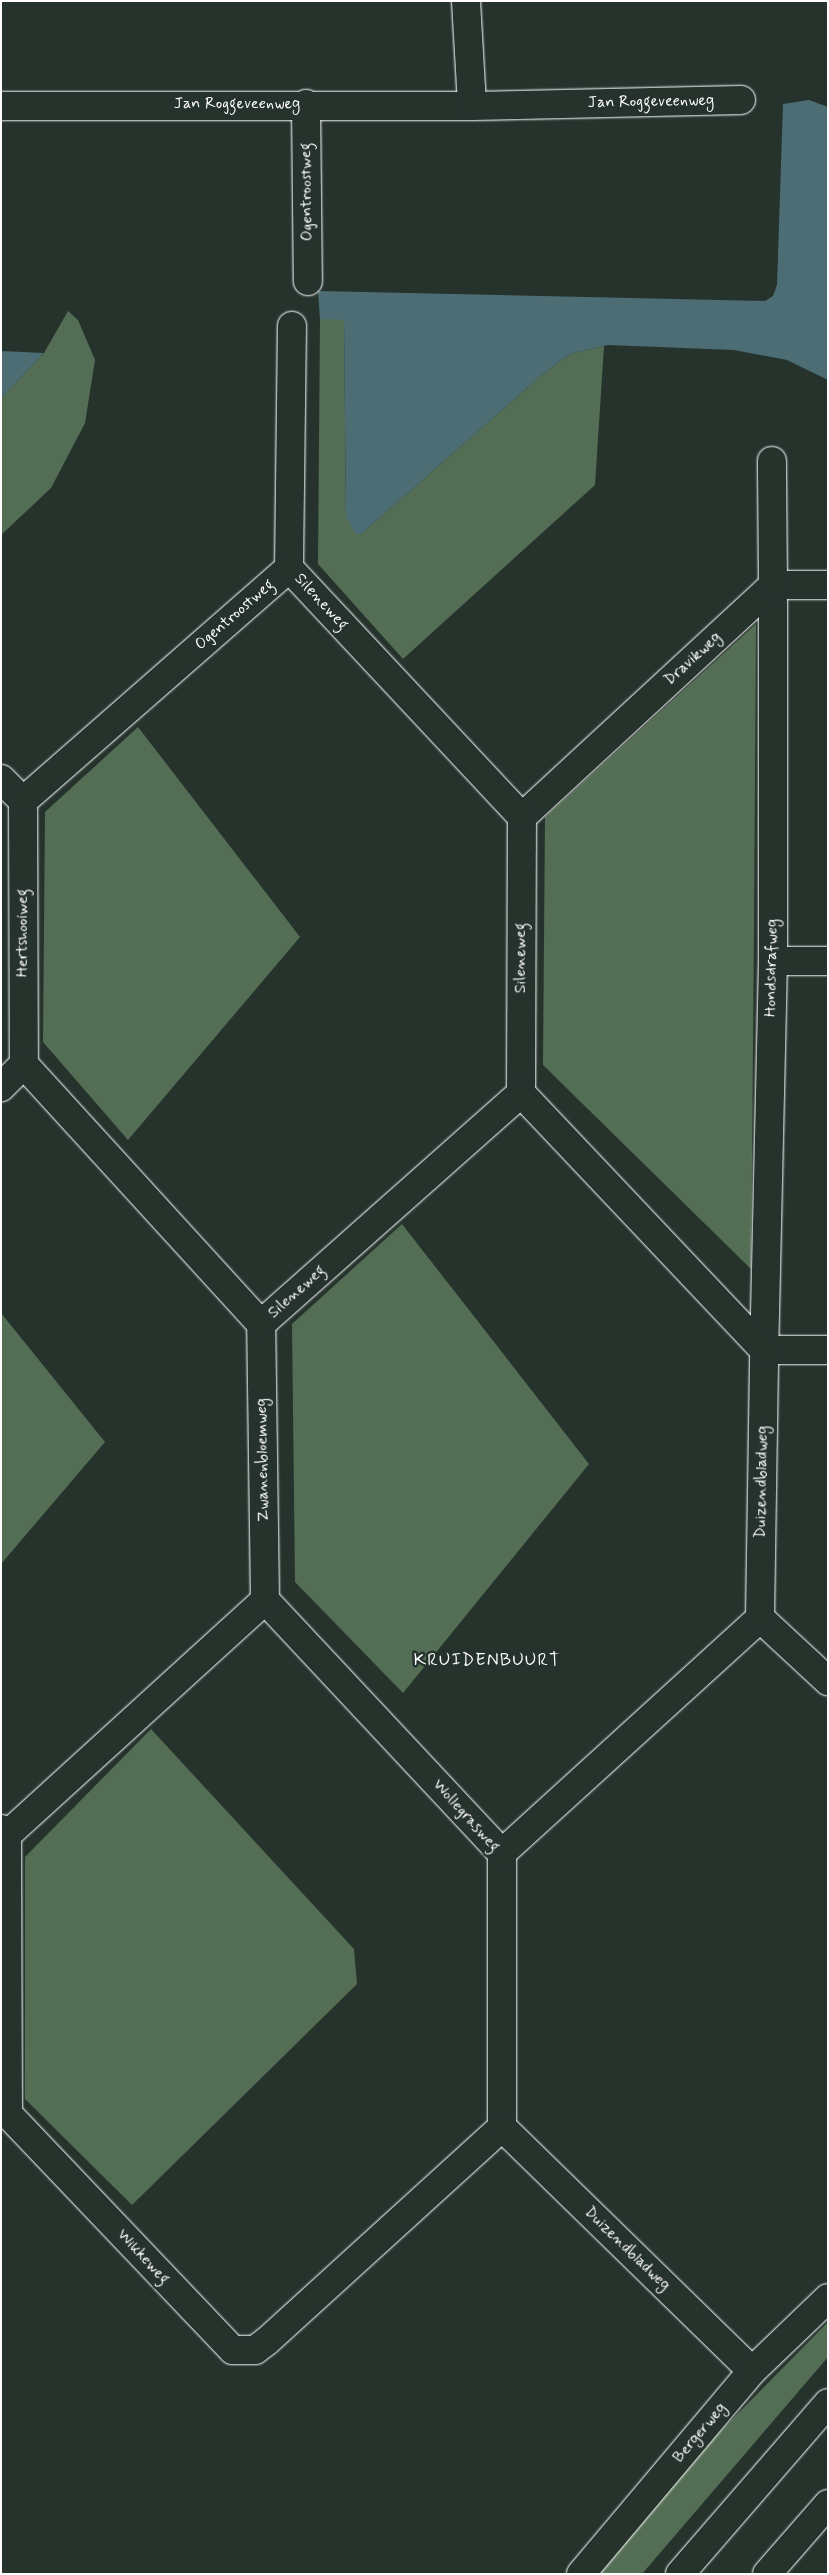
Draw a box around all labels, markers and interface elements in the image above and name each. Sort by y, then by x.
street label: Jan Roggeveenweg [587,91,715,113]
street label: Jan Roggeveenweg [173,94,301,114]
street label: Ogentroostweg [297,143,317,241]
street label: Sileneweg [290,570,352,634]
street label: Ogentroostweg [192,575,278,655]
street label: Dravikweg [661,628,725,690]
street label: Hertshooiweg [13,889,33,977]
street label: Hondsdrafweg [762,919,782,1017]
street label: Sileneweg [511,923,531,993]
street label: Sileneweg [264,1261,330,1323]
street label: Zwanenbloemweg [252,1398,274,1522]
street label: Duizendbladweg [751,1426,773,1538]
district label: KRUIDENBUURT [412,1649,562,1671]
street label: Wollegrasweg [428,1776,504,1856]
street label: Duizendbladweg [580,2203,674,2295]
street label: Wikkeweg [113,2225,173,2289]
street label: Bergerweg [669,2399,731,2467]

